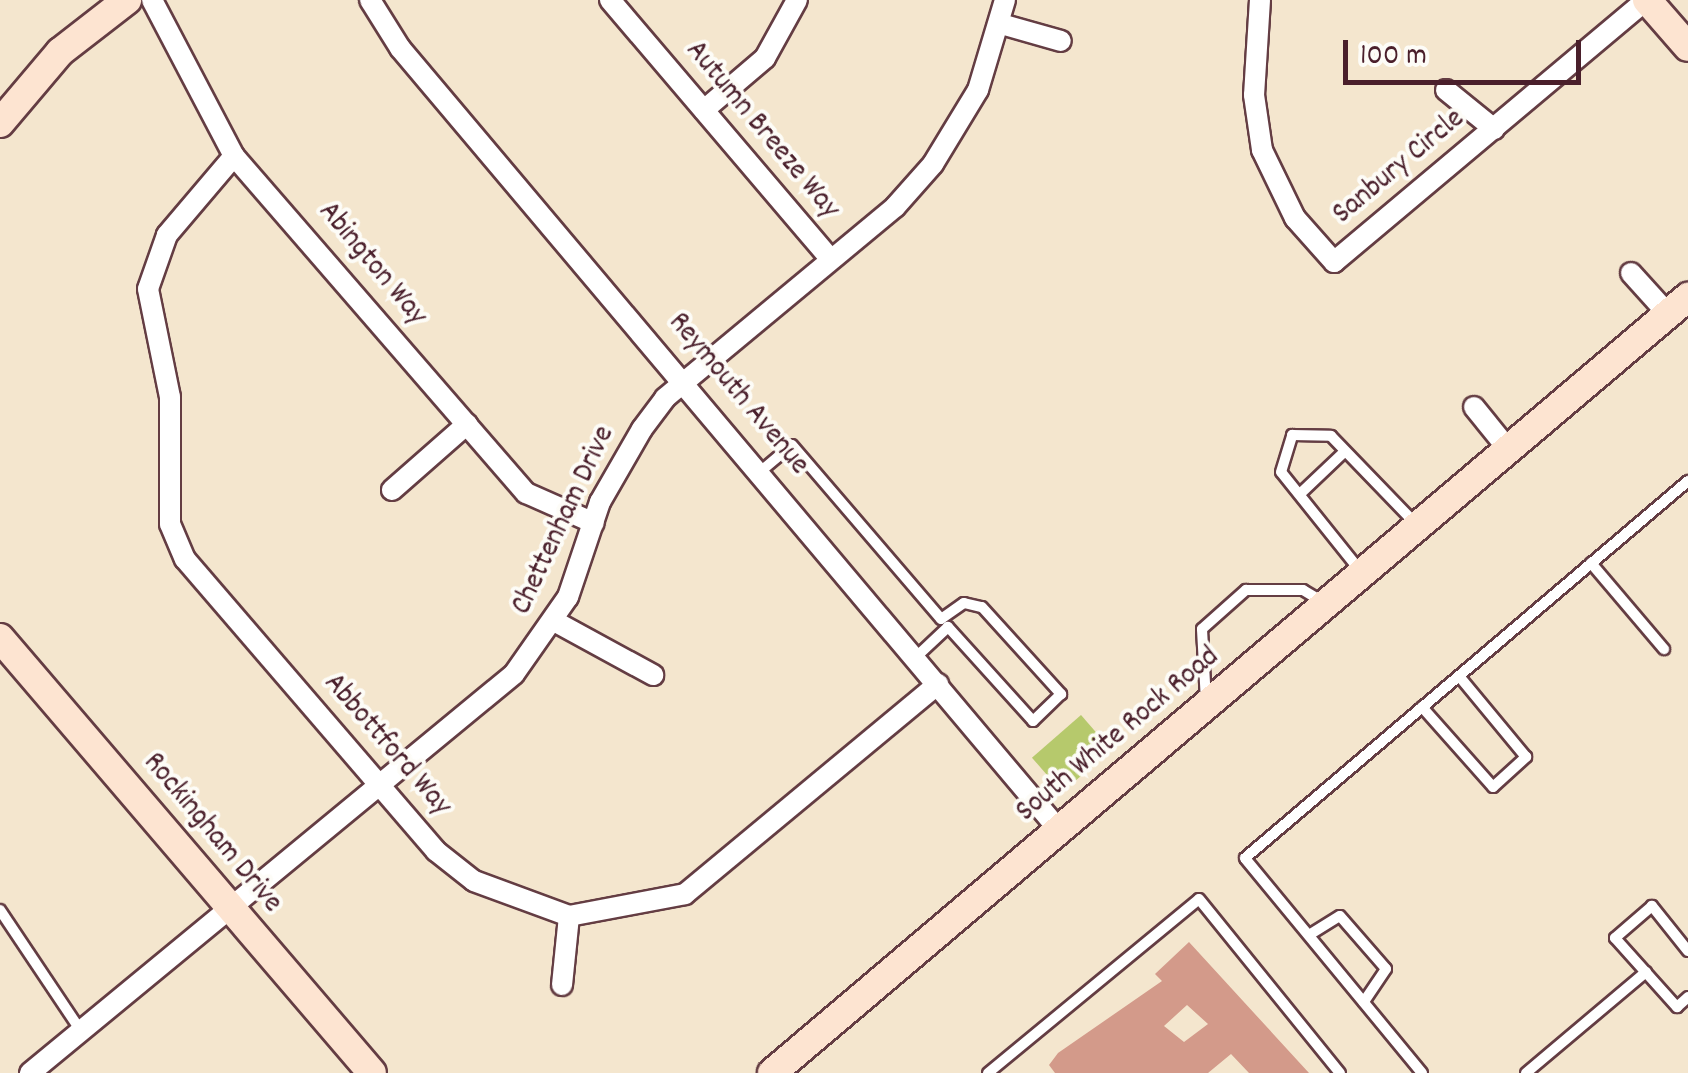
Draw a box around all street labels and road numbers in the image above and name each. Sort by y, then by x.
street label: Autumn Breeze Way [676,35,846,227]
street label: Sanbury Circle [1327,102,1473,234]
street label: Abington Way [309,196,433,334]
street label: Reymouth Avenue [659,307,815,483]
street label: Chettenham Drive [506,421,624,621]
street label: South White Rock Road [1010,641,1228,831]
street label: Abbottford Way [314,667,458,825]
street label: Rockingham Drive [134,747,288,921]

